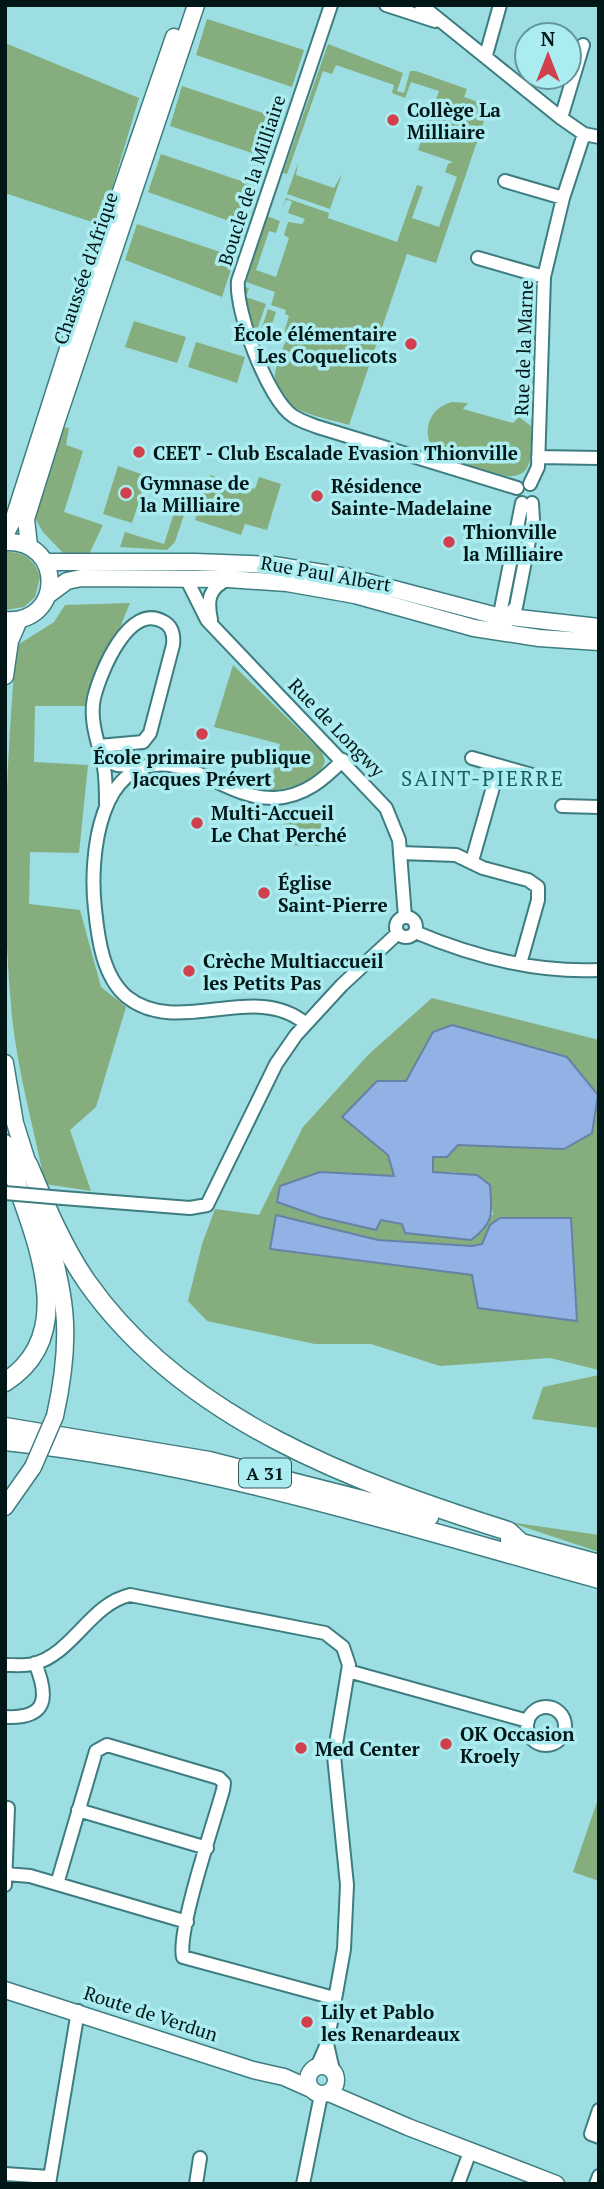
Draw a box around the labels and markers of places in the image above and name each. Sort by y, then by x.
place label: Collège La Milliaire [407,97,501,144]
marker: Collège La Milliaire [385,112,401,128]
place label: École élémentaire Les Coquelicots [234,321,397,368]
marker: École élémentaire Les Coquelicots [403,336,419,352]
place label: CEET - Club Escalade Evasion Thionville [153,440,518,465]
marker: CEET - Club Escalade Evasion Thionville [131,444,147,460]
place label: Gymnase de la Milliaire [140,470,249,517]
place label: Résidence Sainte-Madelaine [331,473,492,520]
marker: Gymnase de la Milliaire [118,485,134,501]
marker: Résidence Sainte-Madelaine [309,488,325,504]
place label: Thionville la Milliaire [463,519,563,566]
marker: Thionville la Milliaire [441,534,457,550]
marker: École primaire publique Jacques Prévert [194,726,210,742]
place label: École primaire publique Jacques Prévert [93,744,311,791]
place label: Multi-Accueil Le Chat Perché [211,800,347,847]
marker: Multi-Accueil Le Chat Perché [189,815,205,831]
place label: Église Saint-Pierre [278,870,388,917]
marker: Église Saint-Pierre [256,885,272,901]
place label: Crèche Multiaccueil les Petits Pas [203,948,383,995]
marker: Crèche Multiaccueil les Petits Pas [181,963,197,979]
place label: OK Occasion Kroely [460,1721,575,1768]
place label: Med Center [315,1736,421,1761]
marker: OK Occasion Kroely [438,1736,454,1752]
marker: Med Center [293,1740,309,1756]
place label: Lily et Pablo les Renardeaux [321,1999,460,2046]
marker: Lily et Pablo les Renardeaux [299,2014,315,2030]

